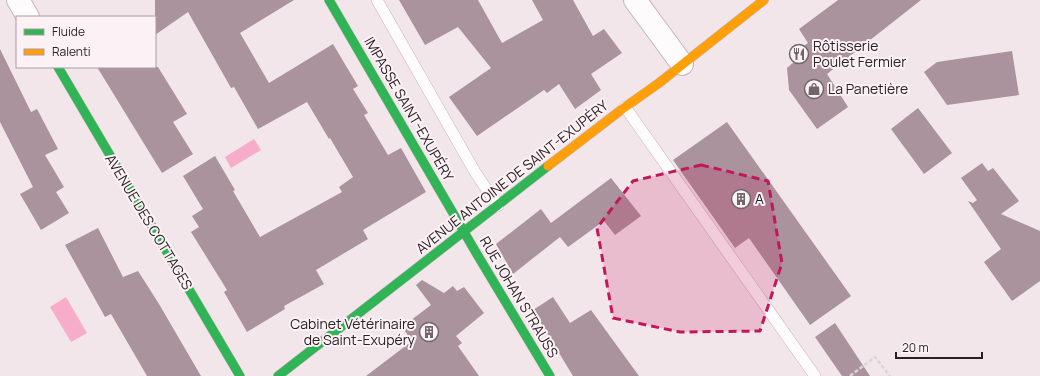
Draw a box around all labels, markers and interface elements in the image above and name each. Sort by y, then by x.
legend [16,16,156,68]
text: Fluide [52,23,85,40]
street label: IMPASSE SAINT-EXUPÉRY [360,33,459,184]
place label: Rôtisserie Poulet Fermier [813,36,906,71]
text: Ralenti [52,43,91,60]
restaurant icon: Rôtisserie Poulet Fermier [788,43,810,65]
shop icon: La Panetière [803,78,825,100]
place label: La Panetière [828,79,908,98]
street label: AVENUE ANTOINE DE SAINT-EXUPÉRY [412,95,612,258]
street label: AVENUE DES COTTAGES [101,151,198,293]
building icon: A [730,188,752,210]
place label: A [755,189,764,208]
street label: RUE JOHAN STRAUSS [476,233,563,361]
place label: Cabinet Vétérinaire de Saint-Exupéry [290,314,416,349]
building icon: Cabinet Vétérinaire de Saint-Exupéry [418,321,440,343]
scale bar [896,334,982,360]
text: 20 m [902,339,929,356]

